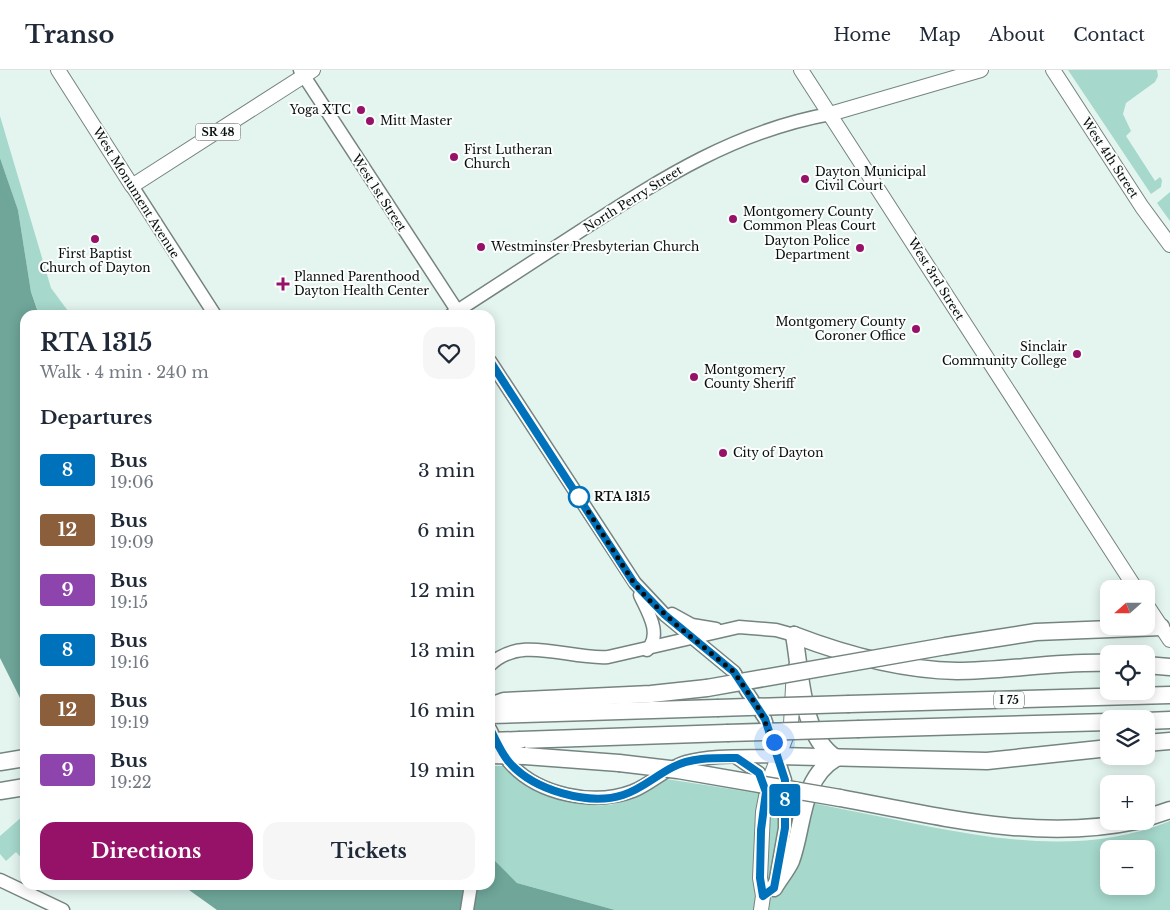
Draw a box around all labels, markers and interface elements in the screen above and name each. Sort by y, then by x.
text: Transo [25,20,114,49]
text: Home [833,24,891,46]
text: Map [919,24,961,46]
text: About [989,24,1045,46]
text: Contact [1073,24,1145,46]
place label: Yoga XTC [289,102,351,117]
marker: Yoga XTC [355,104,367,116]
place label: Mitt Master [380,113,452,128]
street label: West 4th Street [1078,114,1142,201]
marker: Mitt Master [364,115,376,127]
street label: West Monument Avenue [89,124,183,261]
road number: SR 48 [196,124,240,140]
place label: First Lutheran Church [464,142,552,171]
street label: West 1st Street [349,151,410,234]
marker: First Lutheran Church [448,151,460,163]
street label: North Perry Street [581,162,685,235]
place label: Dayton Municipal Civil Court [815,164,926,193]
marker: Dayton Municipal Civil Court [799,173,811,185]
place label: Montgomery County Common Pleas Court [743,204,877,233]
marker: Montgomery County Common Pleas Court [727,213,739,225]
marker: First Baptist Church of Dayton [89,233,101,245]
place label: Dayton Police Department [764,233,850,262]
street label: West 3rd Street [905,234,968,323]
place label: Westminster Presbyterian Church [490,239,699,254]
marker: Westminster Presbyterian Church [475,241,487,253]
marker: Dayton Police Department [854,242,866,254]
place label: First Baptist Church of Dayton [39,246,151,275]
place label: Planned Parenthood Dayton Health Center [294,269,429,298]
marker: Planned Parenthood Dayton Health Center [276,277,290,291]
place label: Montgomery County Coroner Office [775,314,906,343]
marker: Montgomery County Coroner Office [910,323,922,335]
button: heart [423,327,475,379]
text: RTA 1315 [40,328,152,357]
place label: Sinclair Community College [942,339,1067,368]
marker: Sinclair Community College [1071,348,1083,360]
text: Walk · 4 min · 240 m [40,362,209,382]
place label: Montgomery County Sheriff [704,362,796,391]
marker: Montgomery County Sheriff [688,371,700,383]
text: Departures [40,406,152,429]
place label: City of Dayton [733,445,823,460]
marker: City of Dayton [717,447,729,459]
text: Bus [110,449,147,472]
text: 8 [62,459,73,481]
text: 3 min [418,459,475,482]
text: 19:06 [110,472,154,492]
marker: RTA 1315 [568,486,590,508]
place label: RTA 1315 [594,489,650,504]
text: Bus [110,509,147,532]
text: 12 [58,519,77,541]
text: 6 min [417,519,475,542]
text: 19:09 [110,532,154,552]
text: Bus [110,569,147,592]
text: 9 [61,579,74,601]
text: 12 min [409,579,475,602]
north arrow [1100,580,1155,635]
map controls [1100,580,1155,895]
text: 19:15 [110,592,148,612]
text: Bus [110,629,147,652]
text: 8 [62,639,73,661]
text: 13 min [409,639,475,662]
button: locate [1100,645,1155,700]
text: 19:16 [110,652,149,672]
text: Bus [110,689,147,712]
road number: I 75 [994,692,1024,708]
text: 12 [58,699,77,721]
text: 16 min [409,699,475,722]
button: layers [1100,710,1155,765]
text: 19:19 [110,712,149,732]
your location [762,730,787,755]
text: Bus [110,749,147,772]
text: 9 [61,759,74,781]
text: 19 min [409,759,475,782]
text: 19:22 [110,772,152,792]
button: + [1100,775,1155,830]
line badge: 8 [769,784,801,816]
text: 8 [779,789,791,811]
button: Directions [40,822,253,880]
button: Tickets [263,822,475,880]
button: − [1100,840,1155,895]

